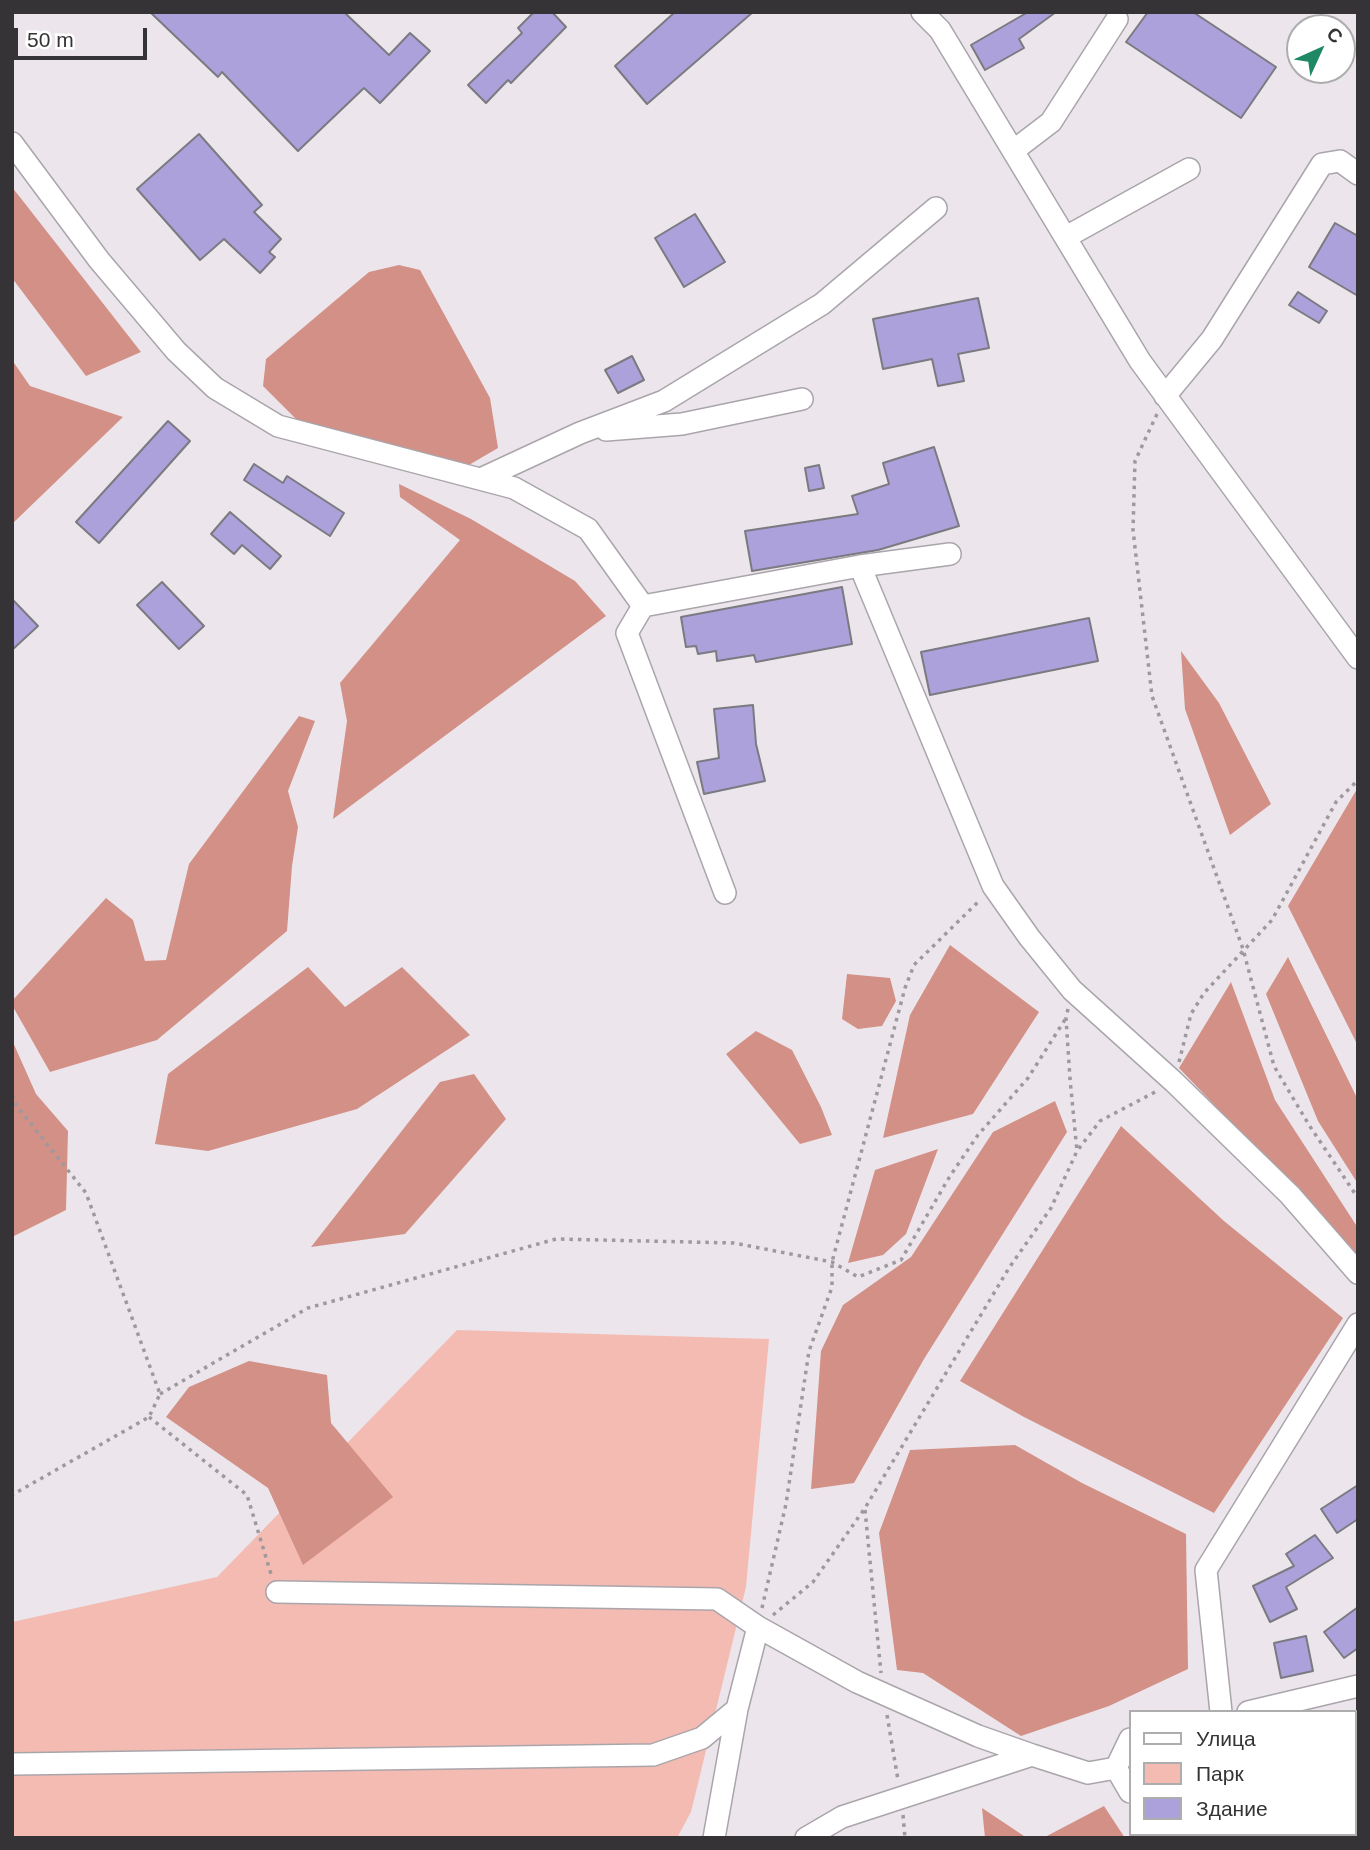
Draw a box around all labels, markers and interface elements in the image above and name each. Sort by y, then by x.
scale bar [18,14,150,58]
north arrow [1286,14,1356,84]
text: С [1323,23,1347,47]
text: 50 m [27,28,74,51]
legend [1128,1710,1356,1836]
text: Улица [1196,1727,1256,1750]
text: Парк [1196,1762,1244,1785]
text: Здание [1196,1797,1268,1820]

